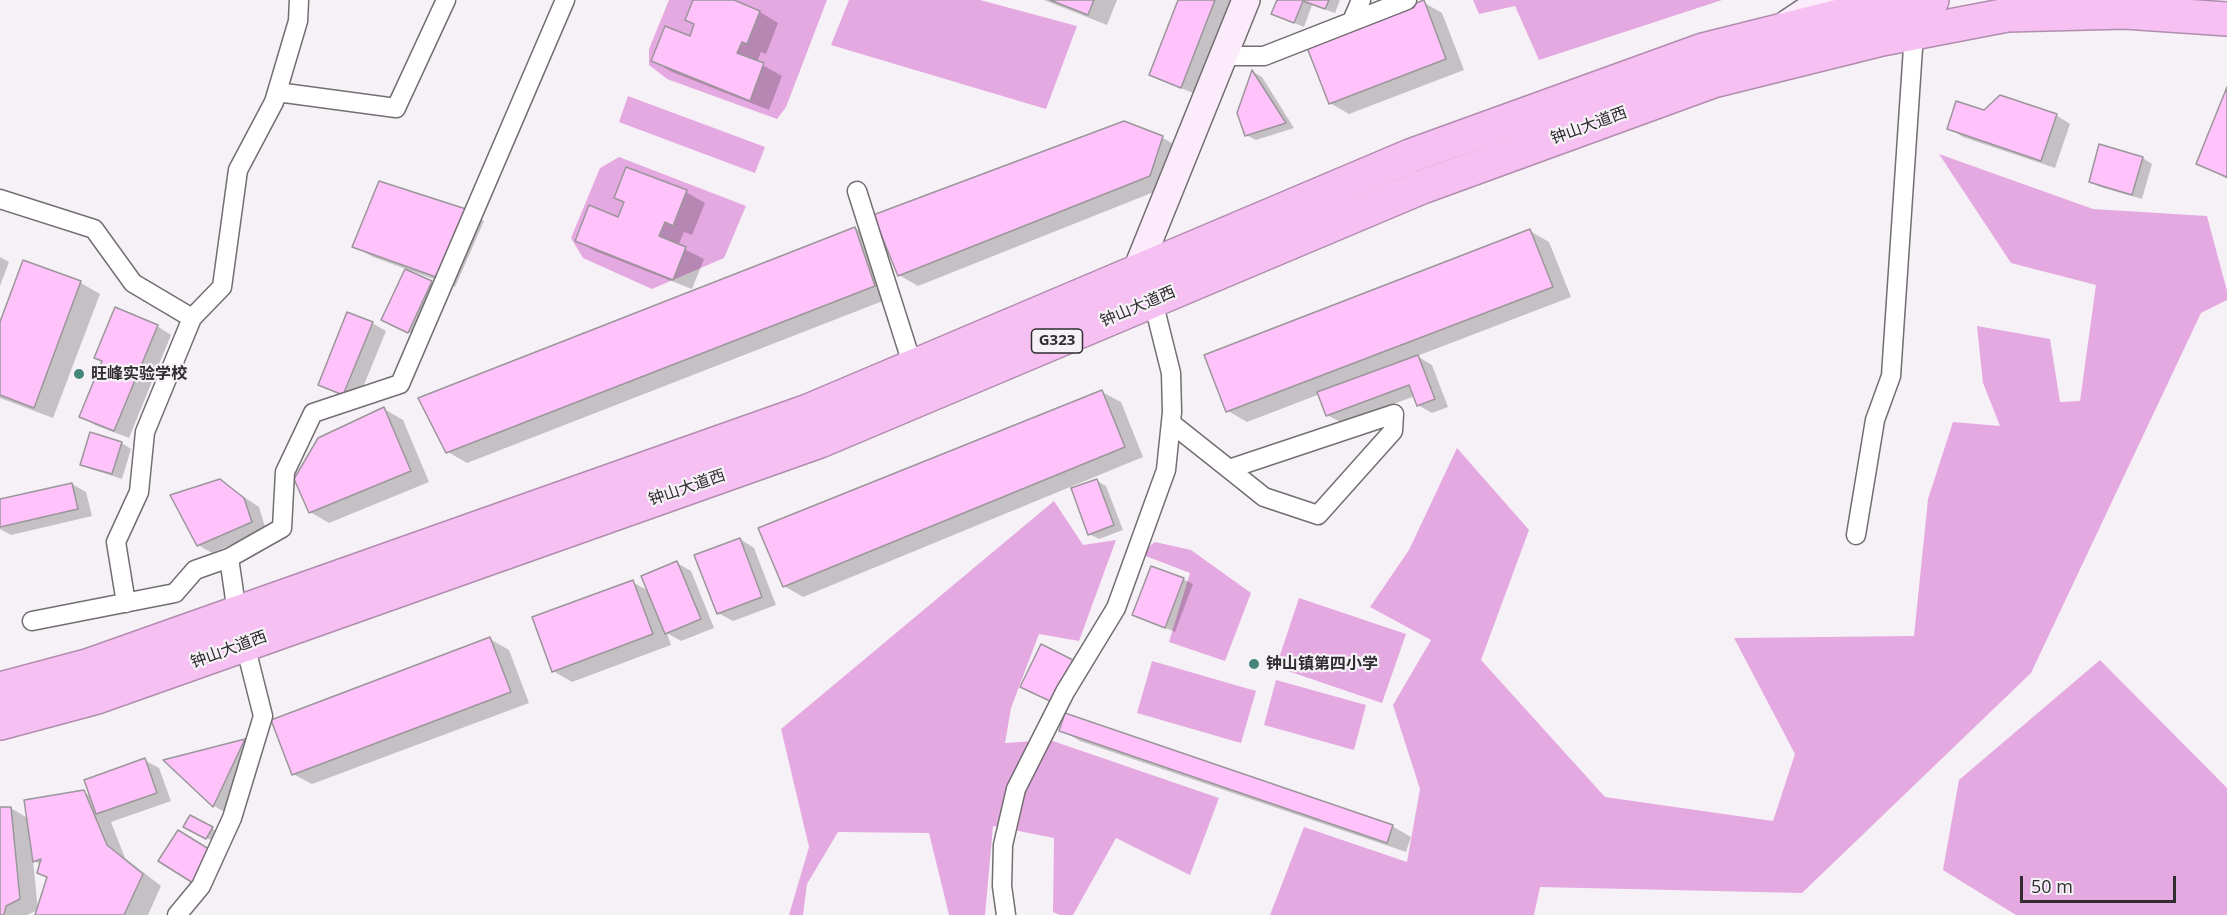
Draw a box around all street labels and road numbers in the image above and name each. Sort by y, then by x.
street label: 钟山大道西 [1548,103,1630,149]
street label: 钟山大道西 [1097,283,1179,331]
road number: G323 [1032,329,1082,353]
street label: 钟山大道西 [646,466,728,510]
street label: 钟山大道西 [188,627,270,673]

